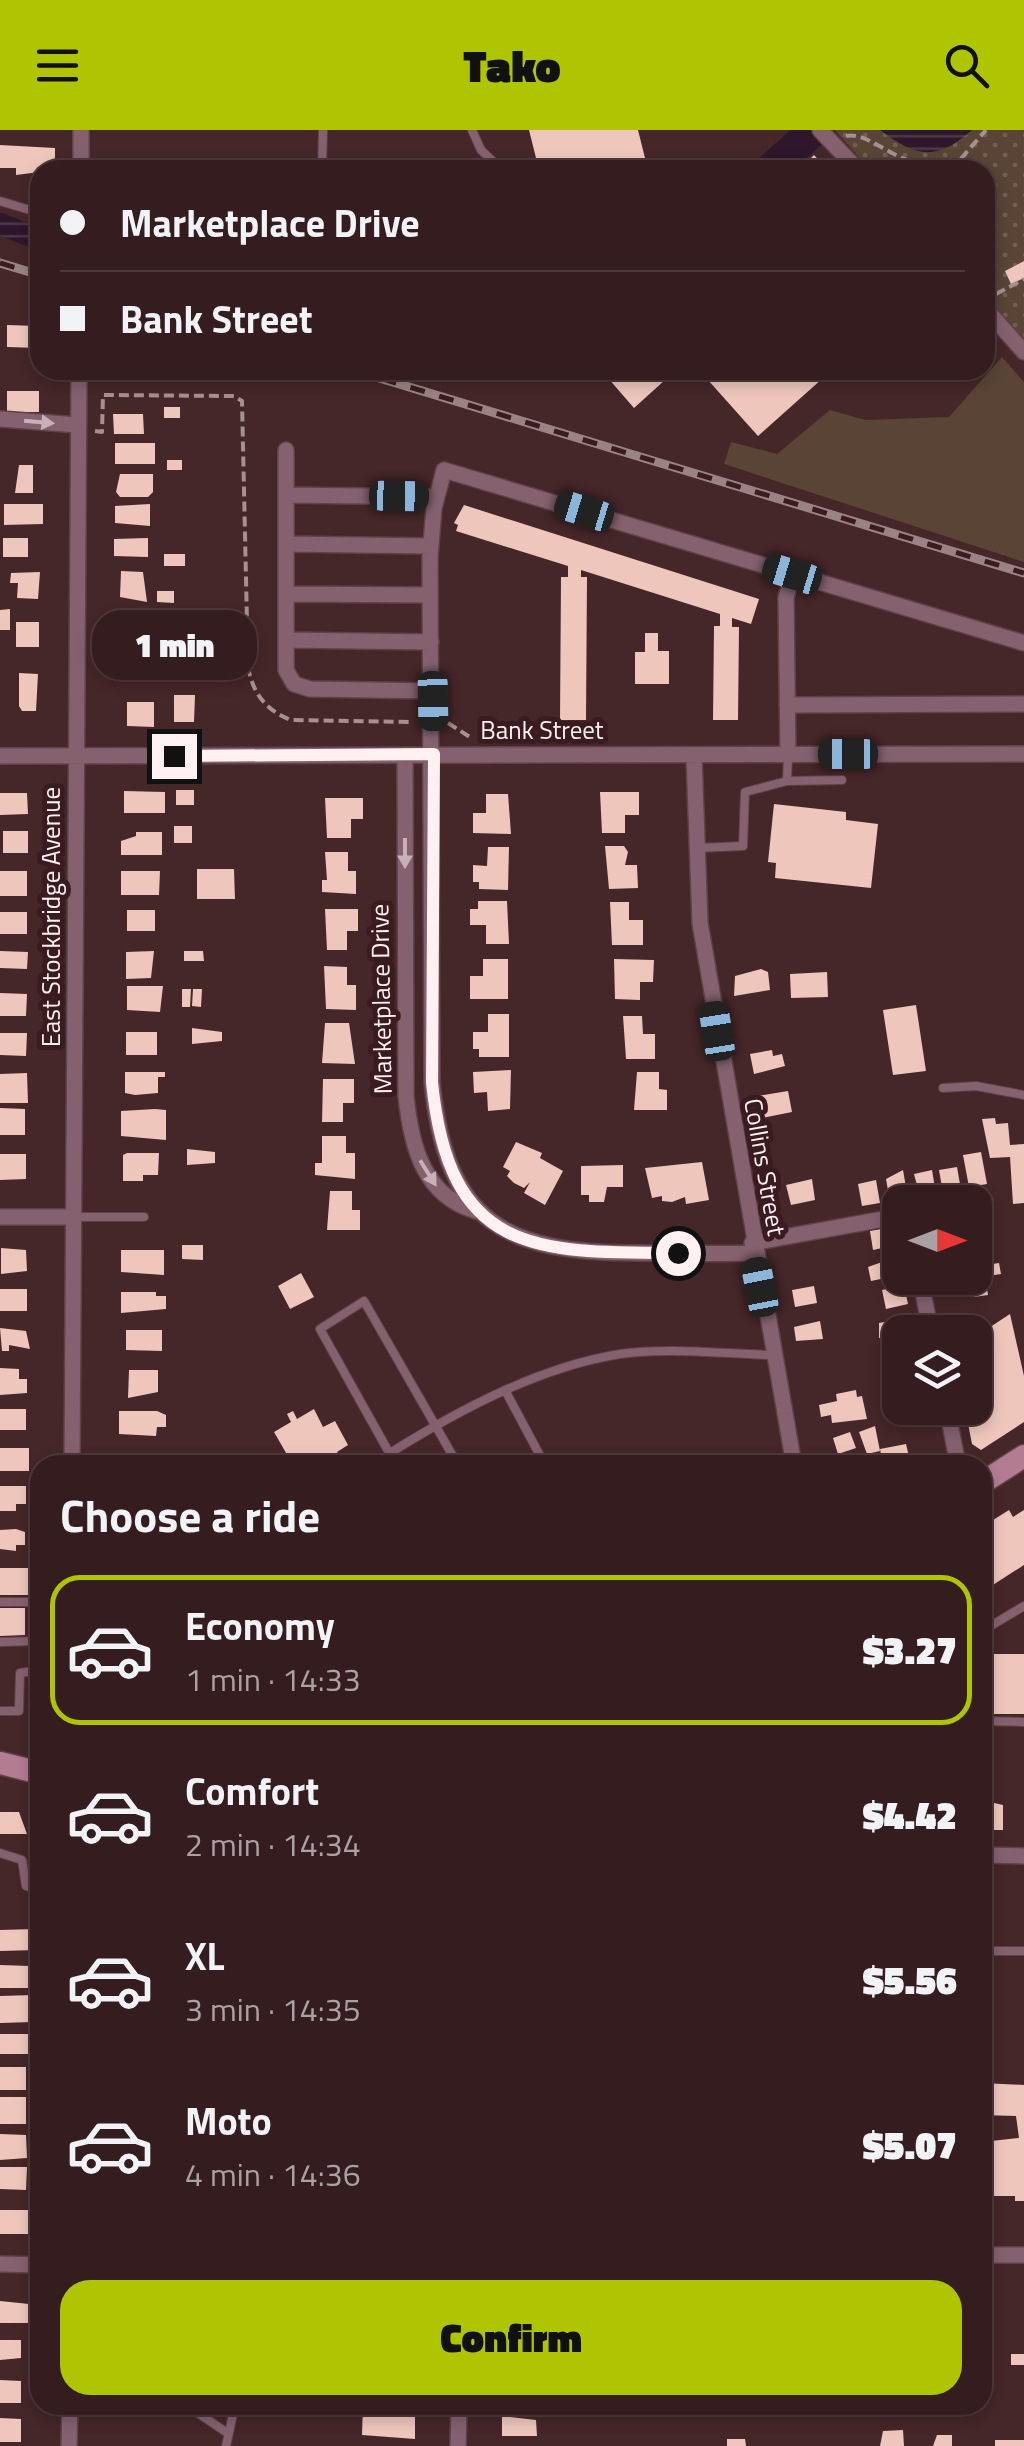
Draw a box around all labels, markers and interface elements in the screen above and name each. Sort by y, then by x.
text: Tako [463,31,561,99]
icon: menu [30,38,85,93]
icon: search [939,38,994,93]
text: Marketplace Drive [120,194,420,252]
text: Bank Street [120,290,313,348]
one-way arrow [23,414,55,430]
car [369,480,429,512]
car [551,488,617,534]
car [759,551,825,597]
callout: 1 min [91,611,256,681]
text: 1 min [135,621,214,669]
car [417,671,449,731]
street label: Bank Street [480,711,604,749]
route end [152,734,197,779]
car [818,739,878,769]
street label: East Stockbridge Avenue [32,787,70,1047]
one-way arrow [397,837,413,869]
street label: Marketplace Drive [360,904,402,1094]
car [697,999,737,1063]
street label: Collins Street [734,1095,796,1239]
one-way arrow [419,1159,436,1187]
north arrow [882,1185,992,1295]
map controls [882,1185,992,1425]
route start [656,1231,701,1276]
car [740,1255,780,1319]
button: layers [882,1315,992,1425]
text: Choose a ride [60,1481,320,1549]
text: Economy [185,1597,335,1655]
icon: car [65,1605,155,1695]
text: $3.27 [863,1621,957,1679]
text: 1 min · 14:33 [185,1655,361,1703]
text: Comfort [185,1762,319,1820]
icon: car [65,1770,155,1860]
text: $4.42 [863,1786,957,1844]
text: 2 min · 14:34 [185,1820,361,1868]
text: XL [185,1927,225,1985]
icon: car [65,1935,155,2025]
text: $5.56 [863,1951,957,2009]
text: 3 min · 14:35 [185,1985,361,2033]
text: Moto [185,2092,272,2150]
icon: car [65,2100,155,2190]
text: $5.07 [863,2116,957,2174]
text: 4 min · 14:36 [185,2150,361,2198]
button: Confirm [60,2280,962,2395]

